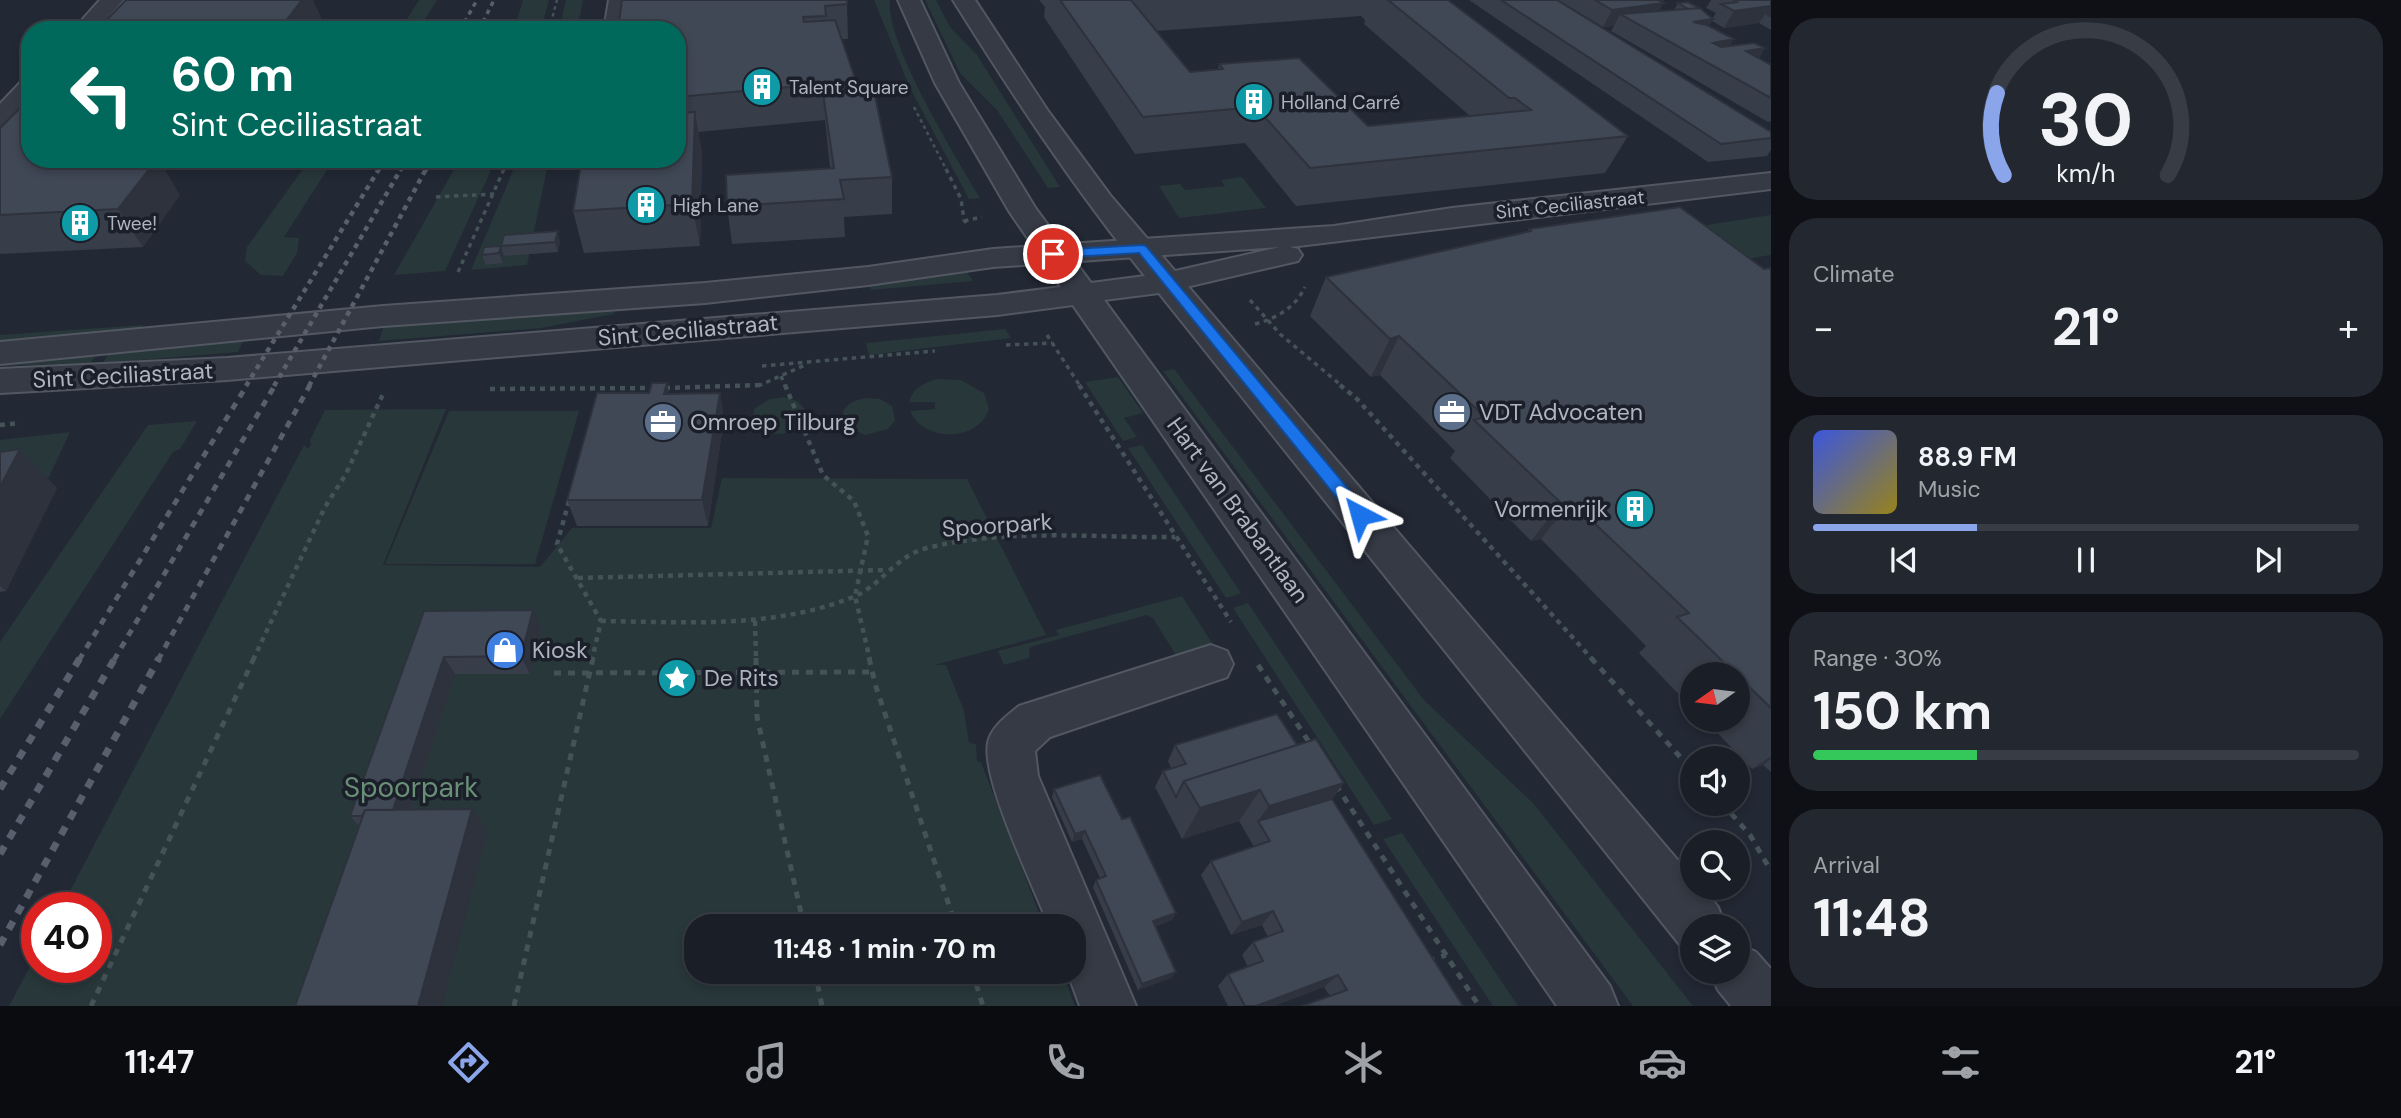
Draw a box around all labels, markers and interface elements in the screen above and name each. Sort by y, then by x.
text: 60 m [171,42,294,106]
icon: left [56,49,147,140]
building icon: Talent Square [741,66,783,108]
text: 30 [2038,73,2134,168]
place label: Talent Square [789,75,909,100]
building icon: Holland Carré [1233,81,1275,123]
place label: Holland Carré [1281,90,1400,115]
text: Sint Ceciliastraat [171,104,423,146]
text: km/h [2056,157,2116,190]
building icon: High Lane [625,184,667,226]
street label: Sint Ceciliastraat [1494,184,1646,225]
place label: High Lane [673,193,759,218]
building icon: Twee! [59,202,101,244]
place label: Twee! [107,211,157,236]
pin [1023,224,1083,284]
icon: arrive [1034,235,1072,273]
text: Climate [1813,259,1895,289]
text: 21° [2052,293,2120,361]
text: − [1813,303,1834,353]
text: + [2338,303,2359,353]
street label: Sint Ceciliastraat [597,307,779,353]
street label: Sint Ceciliastraat [32,355,214,395]
office icon: VDT Advocaten [1431,391,1473,433]
place label: VDT Advocaten [1479,397,1643,427]
office icon: Omroep Tilburg [642,401,684,443]
place label: Omroep Tilburg [690,407,856,437]
street label: Hart van Brabantlaan [1160,411,1316,609]
text: 88.9 FM [1918,440,2017,474]
text: Music [1918,474,1981,504]
position arrow [1323,478,1397,552]
building icon: Vormenrijk [1614,488,1656,530]
place label: Vormenrijk [1494,494,1608,524]
street label: Spoorpark [941,506,1054,544]
icon: previous [1885,541,1923,579]
icon: pause [2067,541,2105,579]
icon: next [2249,541,2287,579]
shop icon: Kiosk [484,629,526,671]
place label: Kiosk [532,635,588,665]
text: Range · 30% [1813,643,1942,673]
place icon: De Rits [656,657,698,699]
north arrow [1680,662,1750,732]
map controls [1680,662,1750,984]
place label: De Rits [704,663,779,693]
text: 150 km [1813,677,1992,745]
button: sound [1680,746,1750,816]
park label: Spoorpark [344,769,478,806]
button: search [1680,830,1750,900]
text: Arrival [1813,850,1880,880]
text: 11:48 [1813,884,1931,952]
speed limit sign: 40 [21,892,112,983]
button: layers [1680,914,1750,984]
text: 11:48 · 1 min · 70 m [774,932,996,966]
icon: directions [444,1038,493,1087]
icon: music [742,1038,791,1087]
icon: phone [1041,1038,1090,1087]
icon: climate [1339,1038,1388,1087]
icon: car [1638,1038,1687,1087]
icon: filters [1936,1038,1985,1087]
text: 11:47 [125,1041,194,1083]
text: 21° [2234,1041,2276,1083]

